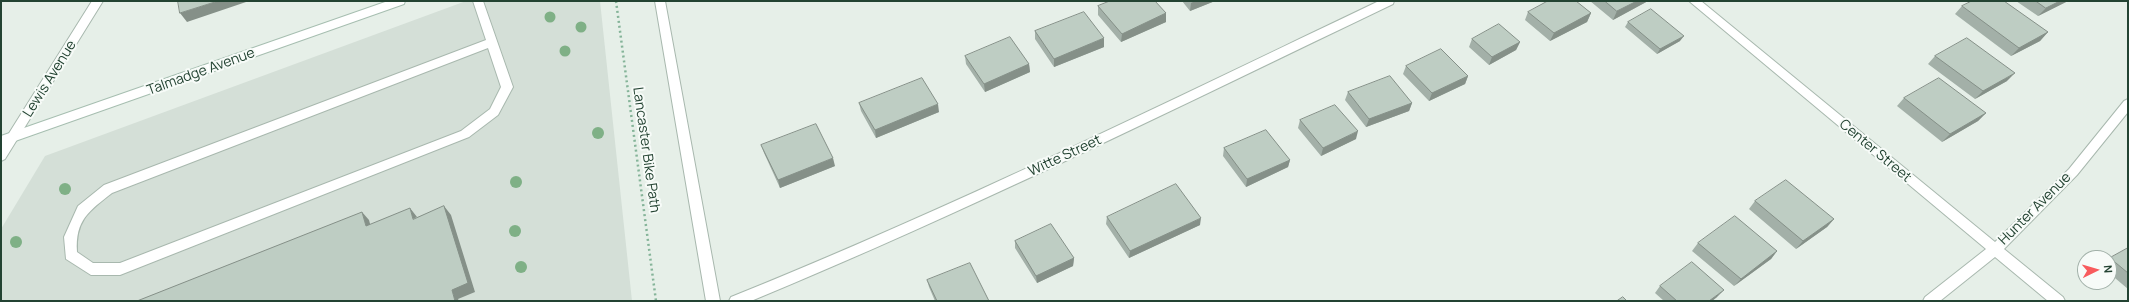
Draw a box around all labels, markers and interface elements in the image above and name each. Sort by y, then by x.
street label: Lewis Avenue [20,38,80,120]
street label: Talmadge Avenue [145,45,257,99]
street label: Lancaster Bike Path [629,86,663,214]
street label: Center Street [1836,116,1914,186]
street label: Witte Street [1026,132,1104,180]
street label: Hunter Avenue [1995,169,2075,249]
north arrow [2077,250,2117,290]
text: N [2101,264,2116,274]

